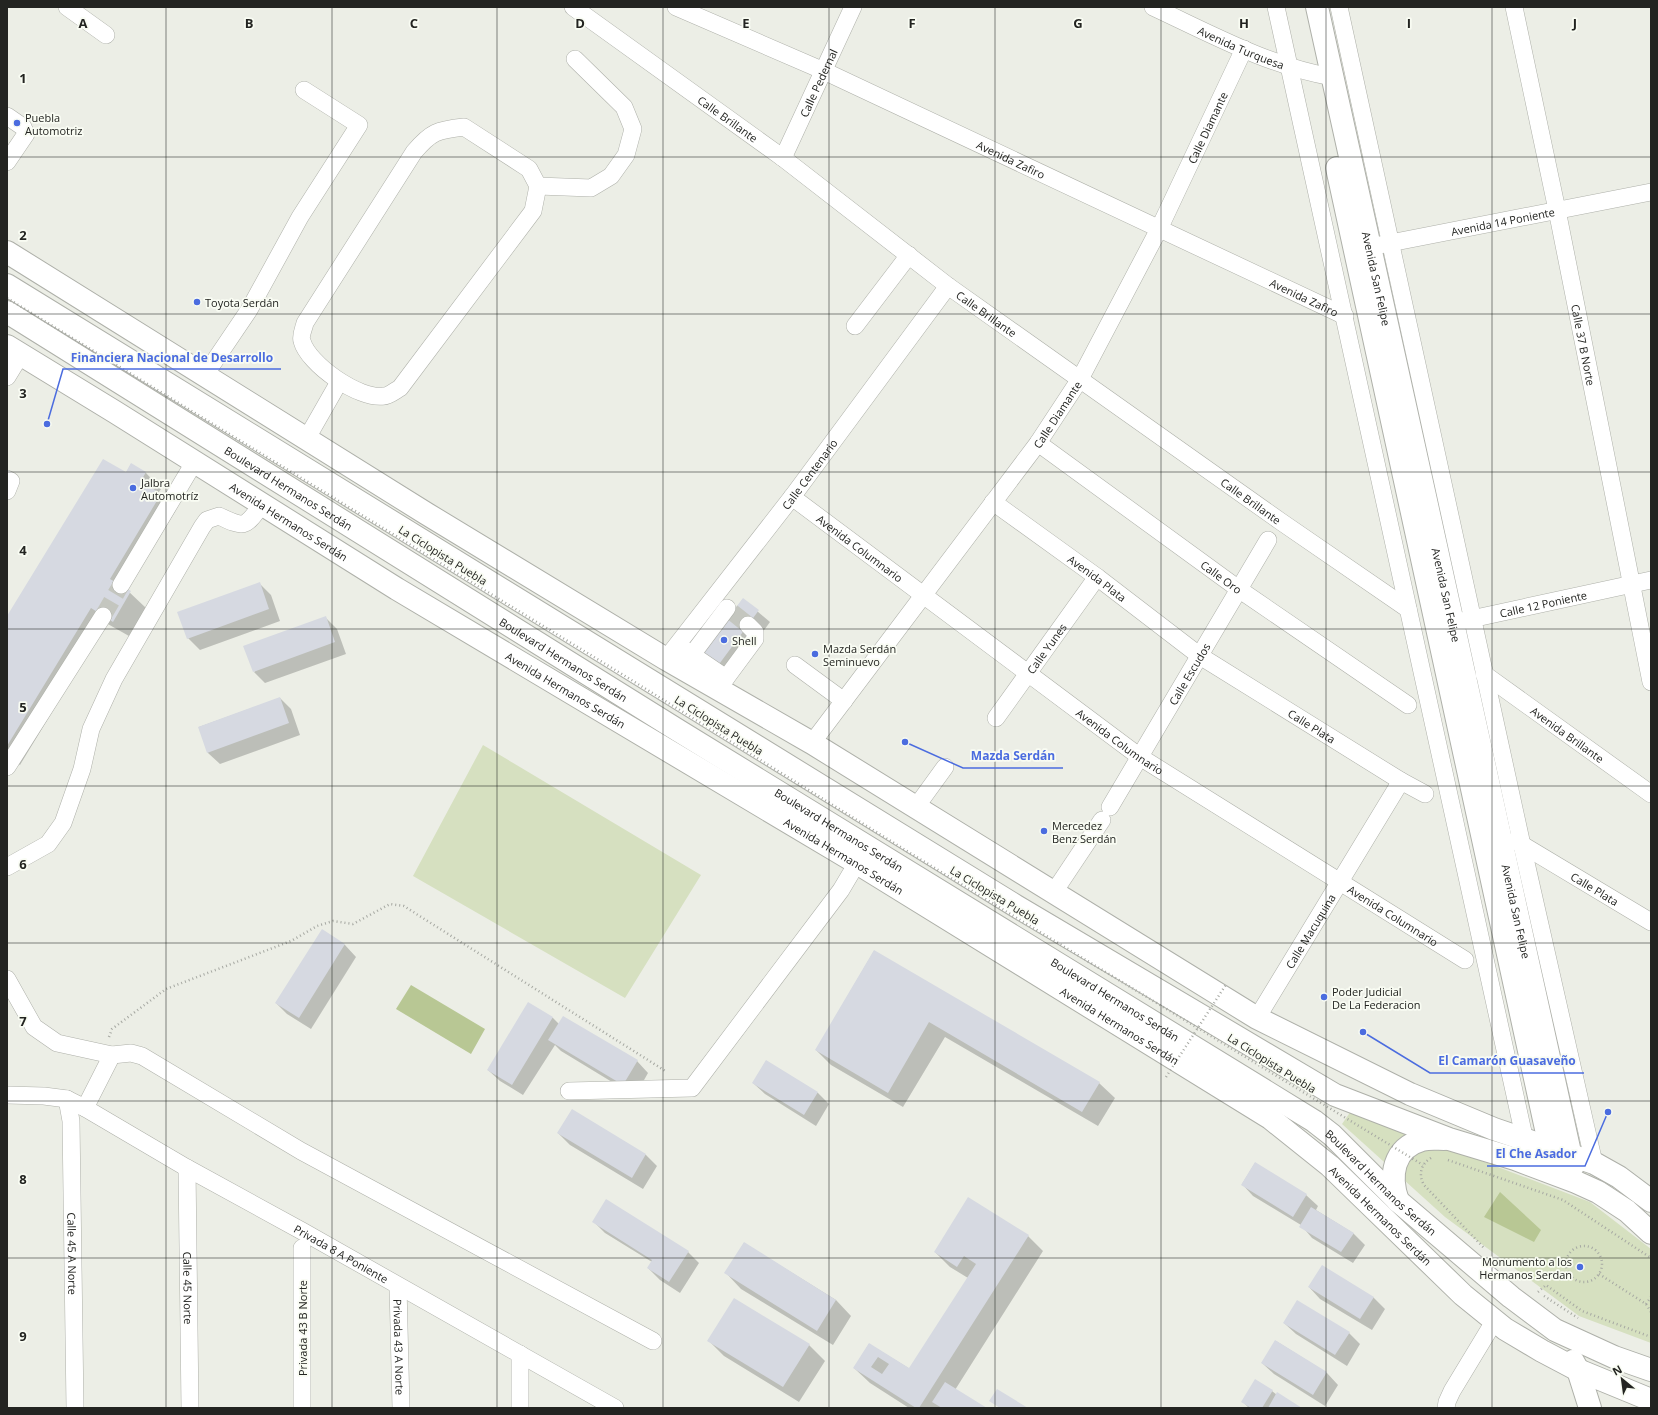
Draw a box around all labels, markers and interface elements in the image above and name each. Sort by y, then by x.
text: A [79,14,88,32]
text: B [245,14,254,32]
text: C [410,14,418,32]
text: D [575,14,585,32]
text: E [742,14,750,32]
text: F [908,14,916,32]
text: G [1073,14,1083,32]
text: H [1239,14,1249,32]
text: I [1407,14,1411,32]
text: J [1572,14,1577,32]
street label: Avenida Turquesa [1196,22,1286,72]
street label: Calle Pedernal [796,46,840,119]
text: 1 [19,69,27,87]
street label: Calle Diamante [1184,89,1230,166]
street label: Calle Brillante [695,92,761,145]
place label: Puebla Automotriz [25,110,82,138]
marker: Puebla Automotriz [12,118,22,128]
street label: Avenida Zafiro [974,136,1048,182]
street label: Avenida 14 Poniente [1450,204,1556,238]
text: 2 [19,226,27,244]
street label: Avenida San Felipe [1359,230,1395,327]
street label: Avenida Zafiro [1268,274,1341,320]
street label: Calle Brillante [954,287,1020,340]
place label: Toyota Serdán [205,295,279,310]
marker: Toyota Serdán [192,297,202,307]
street label: Calle 37 B Norte [1568,303,1599,387]
callout: Financiera Nacional de Desarrollo [63,345,281,369]
text: Financiera Nacional de Desarrollo [71,349,273,366]
street label: Calle Diamante [1029,378,1084,451]
text: 3 [19,384,27,402]
street label: Calle Centenario [778,435,840,512]
street label: Boulevard Hermanos Serdán [222,442,356,533]
street label: Calle Brillante [1218,474,1284,527]
place label: Jalbra Automotríz [140,475,198,503]
street label: Avenida Hermanos Serdán [227,478,351,564]
marker: Jalbra Automotríz [128,483,138,493]
street label: Avenida Columnario [814,511,907,585]
street label: La Ciclopista Puebla [396,522,490,588]
text: 4 [19,541,27,559]
street label: Avenida San Felipe [1429,546,1465,643]
street label: Avenida Plata [1065,551,1130,605]
street label: Calle Oro [1198,557,1245,597]
street label: Calle 12 Poniente [1498,587,1588,620]
street label: Boulevard Hermanos Serdán [497,614,630,705]
street label: Calle Yunes [1023,620,1069,676]
place label: Shell [732,633,757,648]
marker: Shell [719,635,729,645]
street label: Calle Escudos [1165,640,1213,707]
place label: Mazda Serdán Seminuevo [823,641,896,669]
street label: Avenida Hermanos Serdán [503,648,628,731]
marker: Mazda Serdán Seminuevo [810,649,820,659]
street label: La Ciclopista Puebla [672,692,766,758]
text: 5 [19,698,27,716]
street label: Avenida Brillante [1528,703,1607,766]
street label: Avenida Columnario [1074,705,1167,778]
street label: Calle Plata [1285,705,1339,746]
callout: Mazda Serdán [963,744,1063,768]
text: Mazda Serdán [971,747,1055,764]
street label: Boulevard Hermanos Serdán [772,784,906,875]
street label: Avenida Hermanos Serdán [782,814,906,897]
place label: Mercedez Benz Serdán [1052,818,1116,846]
marker: Mercedez Benz Serdán [1039,826,1049,836]
text: 6 [19,855,27,873]
street label: La Ciclopista Puebla [947,862,1043,928]
street label: Avenida San Felipe [1499,863,1534,960]
street label: Calle Plata [1568,868,1622,908]
street label: Avenida Columnario [1345,881,1442,949]
street label: Calle Macuquina [1282,891,1338,971]
street label: Boulevard Hermanos Serdán [1048,954,1182,1044]
street label: Avenida Hermanos Serdán [1058,983,1182,1068]
place label: Poder Judicial De La Federacion [1332,984,1421,1012]
marker: Poder Judicial De La Federacion [1319,992,1329,1002]
text: 7 [19,1012,27,1030]
street label: La Ciclopista Puebla [1225,1030,1319,1096]
callout: El Camarón Guasaveño [1430,1049,1584,1073]
text: El Camarón Guasaveño [1438,1052,1576,1069]
street label: Boulevard Hermanos Serdán [1323,1125,1440,1238]
callout: El Che Asador [1487,1142,1585,1166]
text: El Che Asador [1495,1145,1577,1162]
street label: Avenida Hermanos Serdán [1327,1162,1435,1268]
text: 8 [19,1170,27,1188]
street label: Calle 45 A Norte [65,1212,81,1295]
street label: Privada 8 A Poniente [292,1221,391,1286]
street label: Calle 45 Norte [181,1252,196,1324]
place label: Monumento a los Hermanos Serdan [1479,1254,1572,1282]
marker: Monumento a los Hermanos Serdan [1575,1262,1585,1272]
street label: Privada 43 B Norte [295,1280,310,1376]
street label: Privada 43 A Norte [391,1299,408,1395]
text: 9 [19,1327,27,1345]
north arrow [1602,1359,1642,1399]
text: N [1609,1361,1624,1379]

